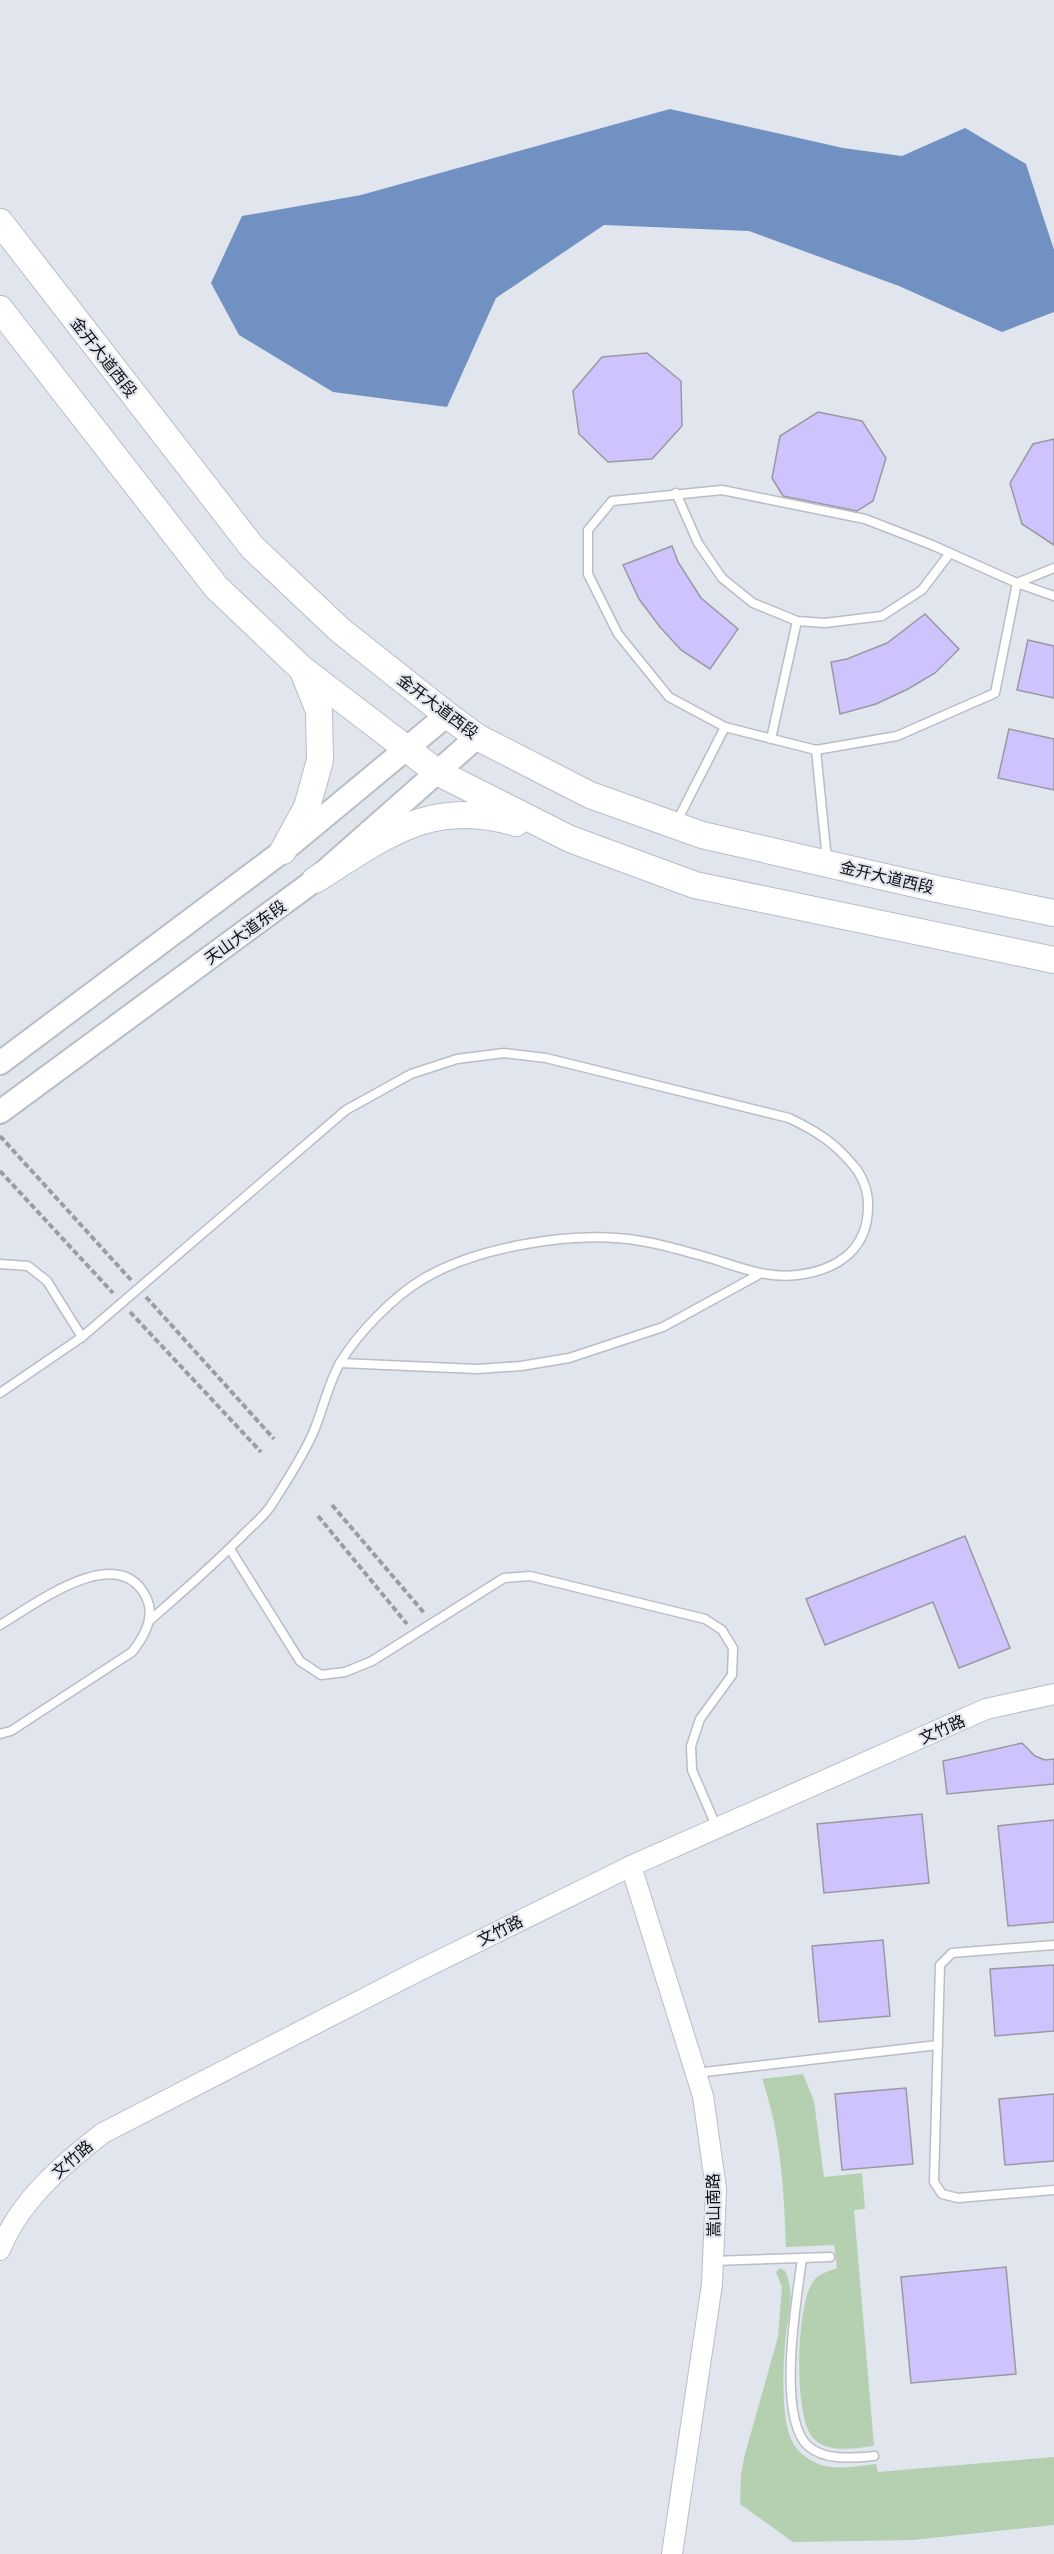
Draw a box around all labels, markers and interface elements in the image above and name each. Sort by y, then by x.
street label: 金开大道西段 [67,313,141,401]
street label: 金开大道西段 [394,669,482,743]
street label: 金开大道西段 [838,856,936,898]
street label: 天山大道东段 [200,896,290,968]
street label: 文竹路 [916,1710,968,1748]
street label: 文竹路 [474,1910,526,1950]
street label: 文竹路 [47,2136,97,2182]
street label: 嵩山南路 [702,2173,724,2237]

